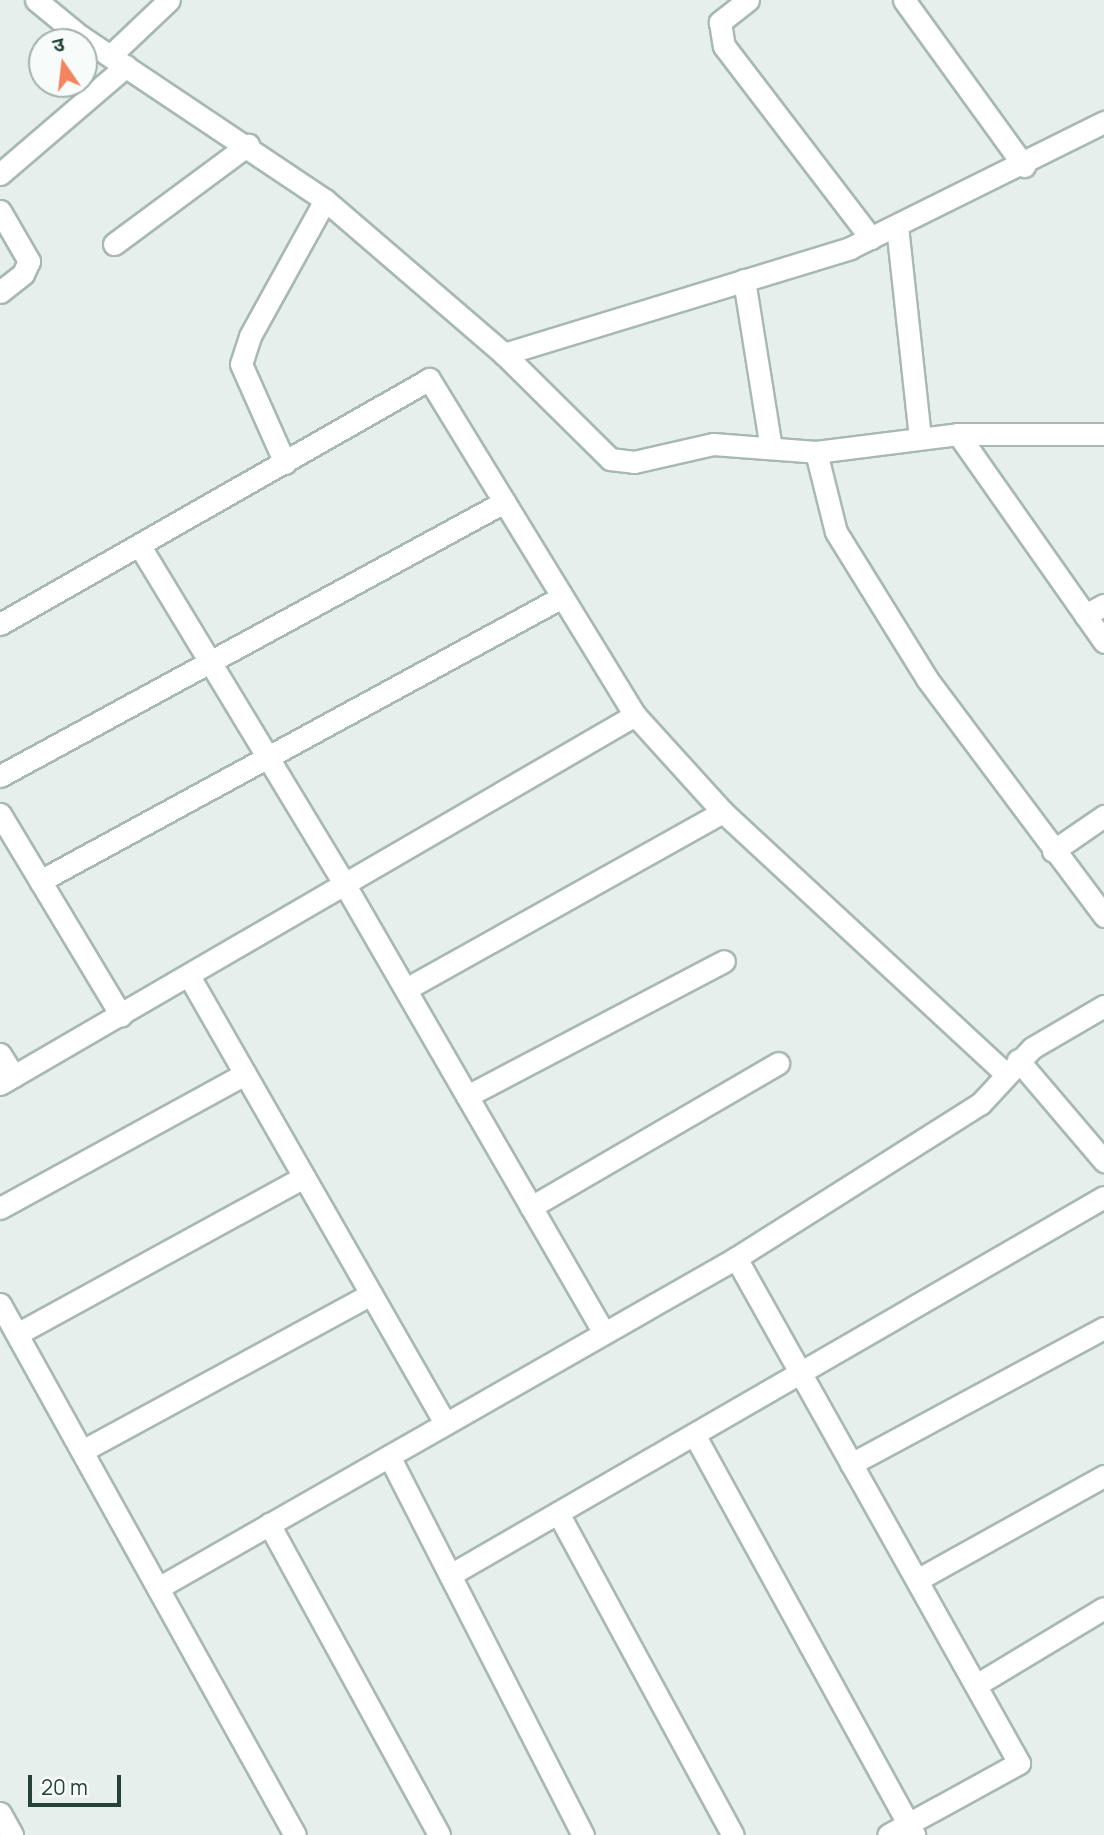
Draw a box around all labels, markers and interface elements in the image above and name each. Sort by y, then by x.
north arrow [28,28,98,98]
text: उ [50,31,67,59]
scale bar [32,1762,124,1806]
text: 20 m [41,1773,88,1801]

